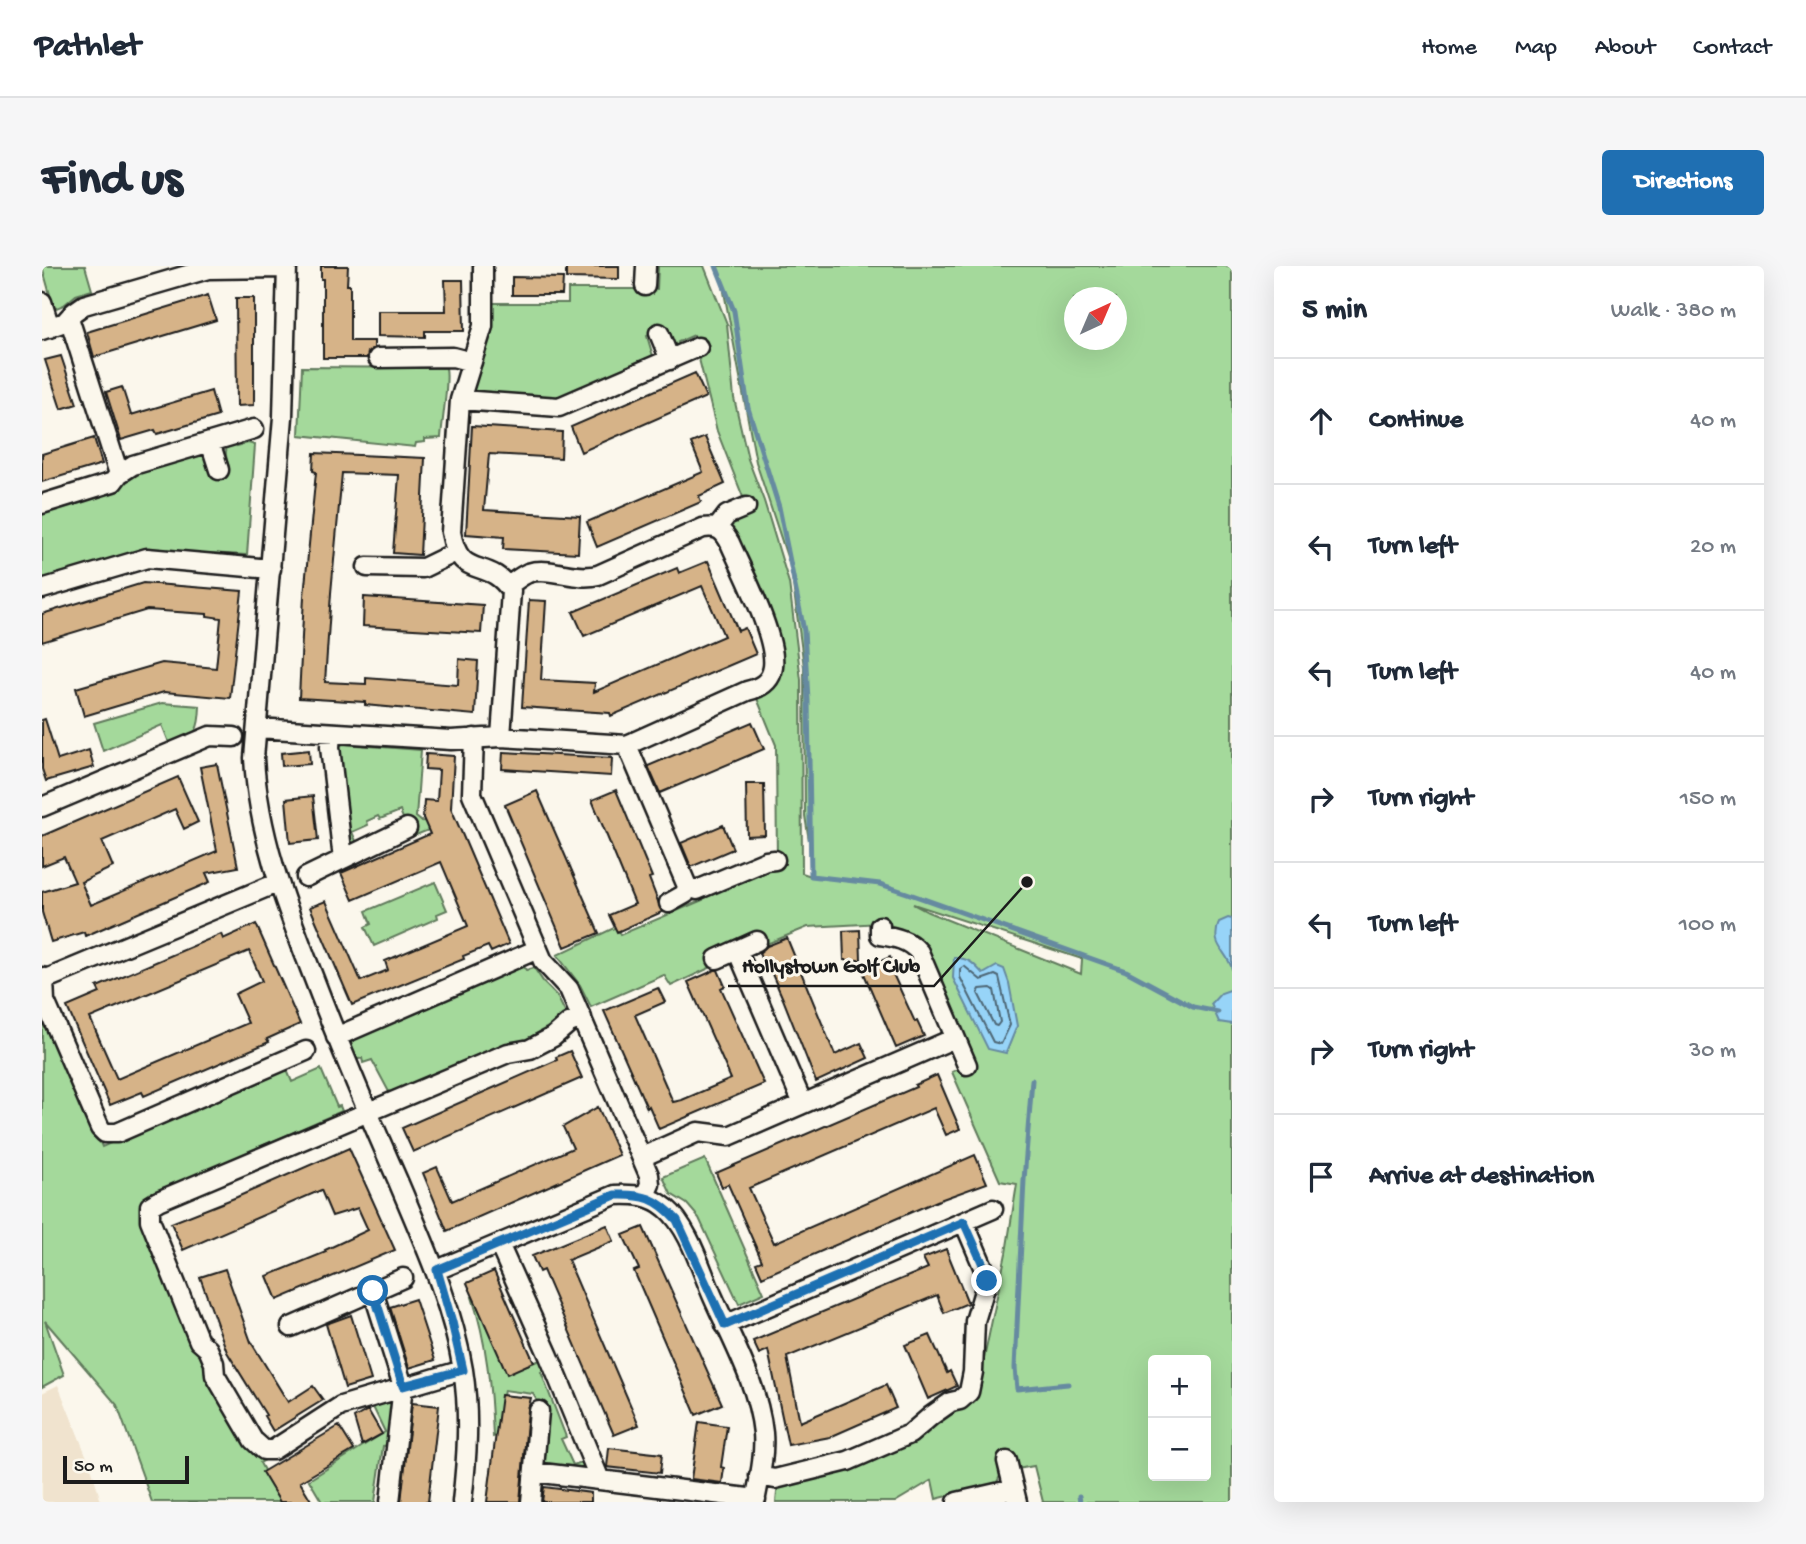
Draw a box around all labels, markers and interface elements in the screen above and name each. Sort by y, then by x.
text: Pathlet [35,29,141,67]
text: Home [1421,34,1477,63]
text: Map [1515,34,1557,63]
text: About [1595,34,1655,63]
text: Contact [1693,34,1771,63]
button: Directions [1602,150,1764,215]
text: Find us [42,153,182,211]
north arrow [1064,287,1127,350]
text: 5 min [1302,294,1367,329]
text: Walk · 380 m [1611,298,1736,325]
icon: ahead [1302,402,1340,440]
text: Continue [1369,406,1463,437]
text: 40 m [1690,408,1736,435]
icon: left [1302,528,1340,566]
text: Turn left [1369,532,1457,563]
text: 20 m [1690,534,1736,561]
icon: left [1302,654,1340,692]
text: Turn left [1369,658,1457,689]
text: 40 m [1690,660,1736,687]
icon: right [1302,780,1340,818]
text: Turn right [1369,784,1473,815]
text: 150 m [1680,786,1736,813]
icon: left [1302,906,1340,944]
text: Turn left [1369,910,1457,941]
text: 100 m [1679,912,1736,939]
callout: Hollystown Golf Club [728,944,934,986]
text: Hollystown Golf Club [742,956,920,981]
icon: right [1302,1032,1340,1070]
text: Turn right [1369,1036,1473,1067]
text: 30 m [1689,1038,1736,1065]
icon: arrive [1302,1158,1340,1196]
text: Arrive at destination [1369,1162,1594,1193]
route end [971,1265,1002,1296]
route start [357,1275,388,1306]
map controls [1148,1355,1211,1481]
button: + [1148,1355,1211,1418]
button: − [1148,1418,1211,1481]
scale bar [63,1453,189,1485]
text: 50 m [74,1456,113,1479]

